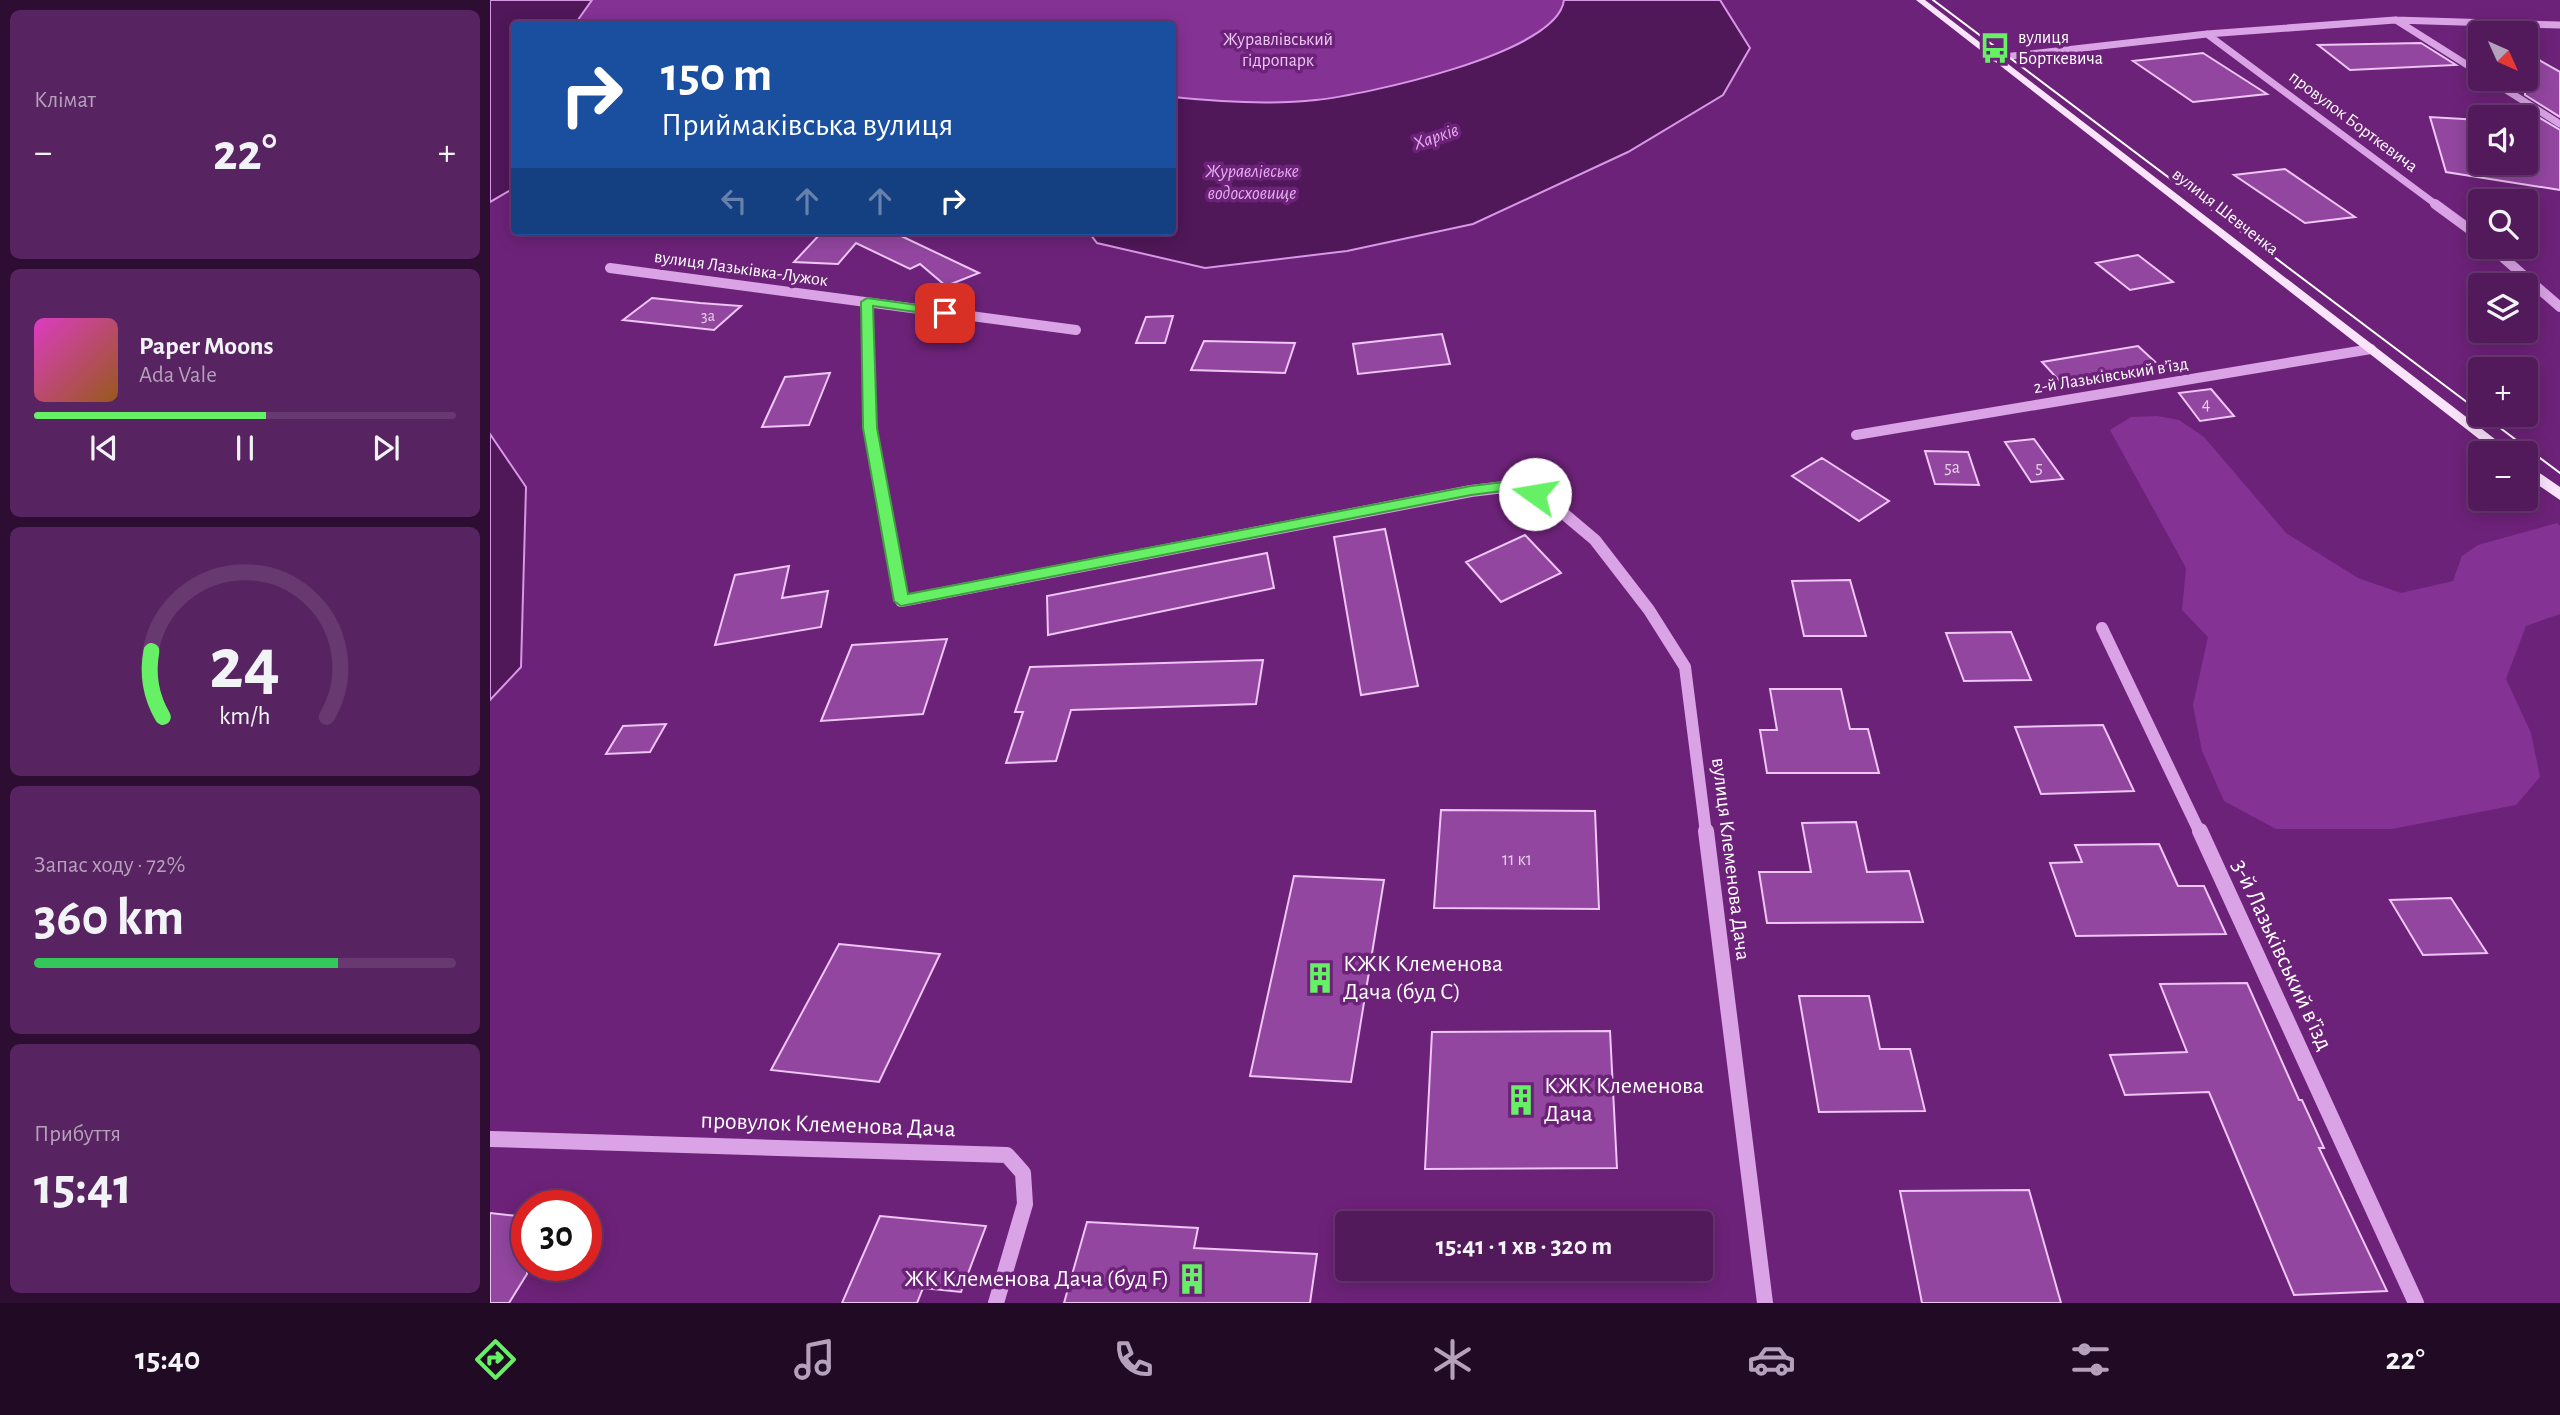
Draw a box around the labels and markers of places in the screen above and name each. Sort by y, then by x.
place label: вулиця Борткевича [2018,29,2103,68]
bus stop icon: вулиця Борткевича [1978,31,2012,65]
pin [915,283,975,343]
place label: КЖК Клеменова Дача (буд С) [1343,952,1503,1004]
building icon: КЖК Клеменова Дача (буд С) [1303,961,1337,995]
place label: КЖК Клеменова Дача [1544,1074,1704,1126]
building icon: КЖК Клеменова Дача [1504,1083,1538,1117]
building icon: ЖК Клеменова Дача (буд F) [1175,1262,1209,1296]
place label: ЖК Клеменова Дача (буд F) [904,1267,1169,1291]

